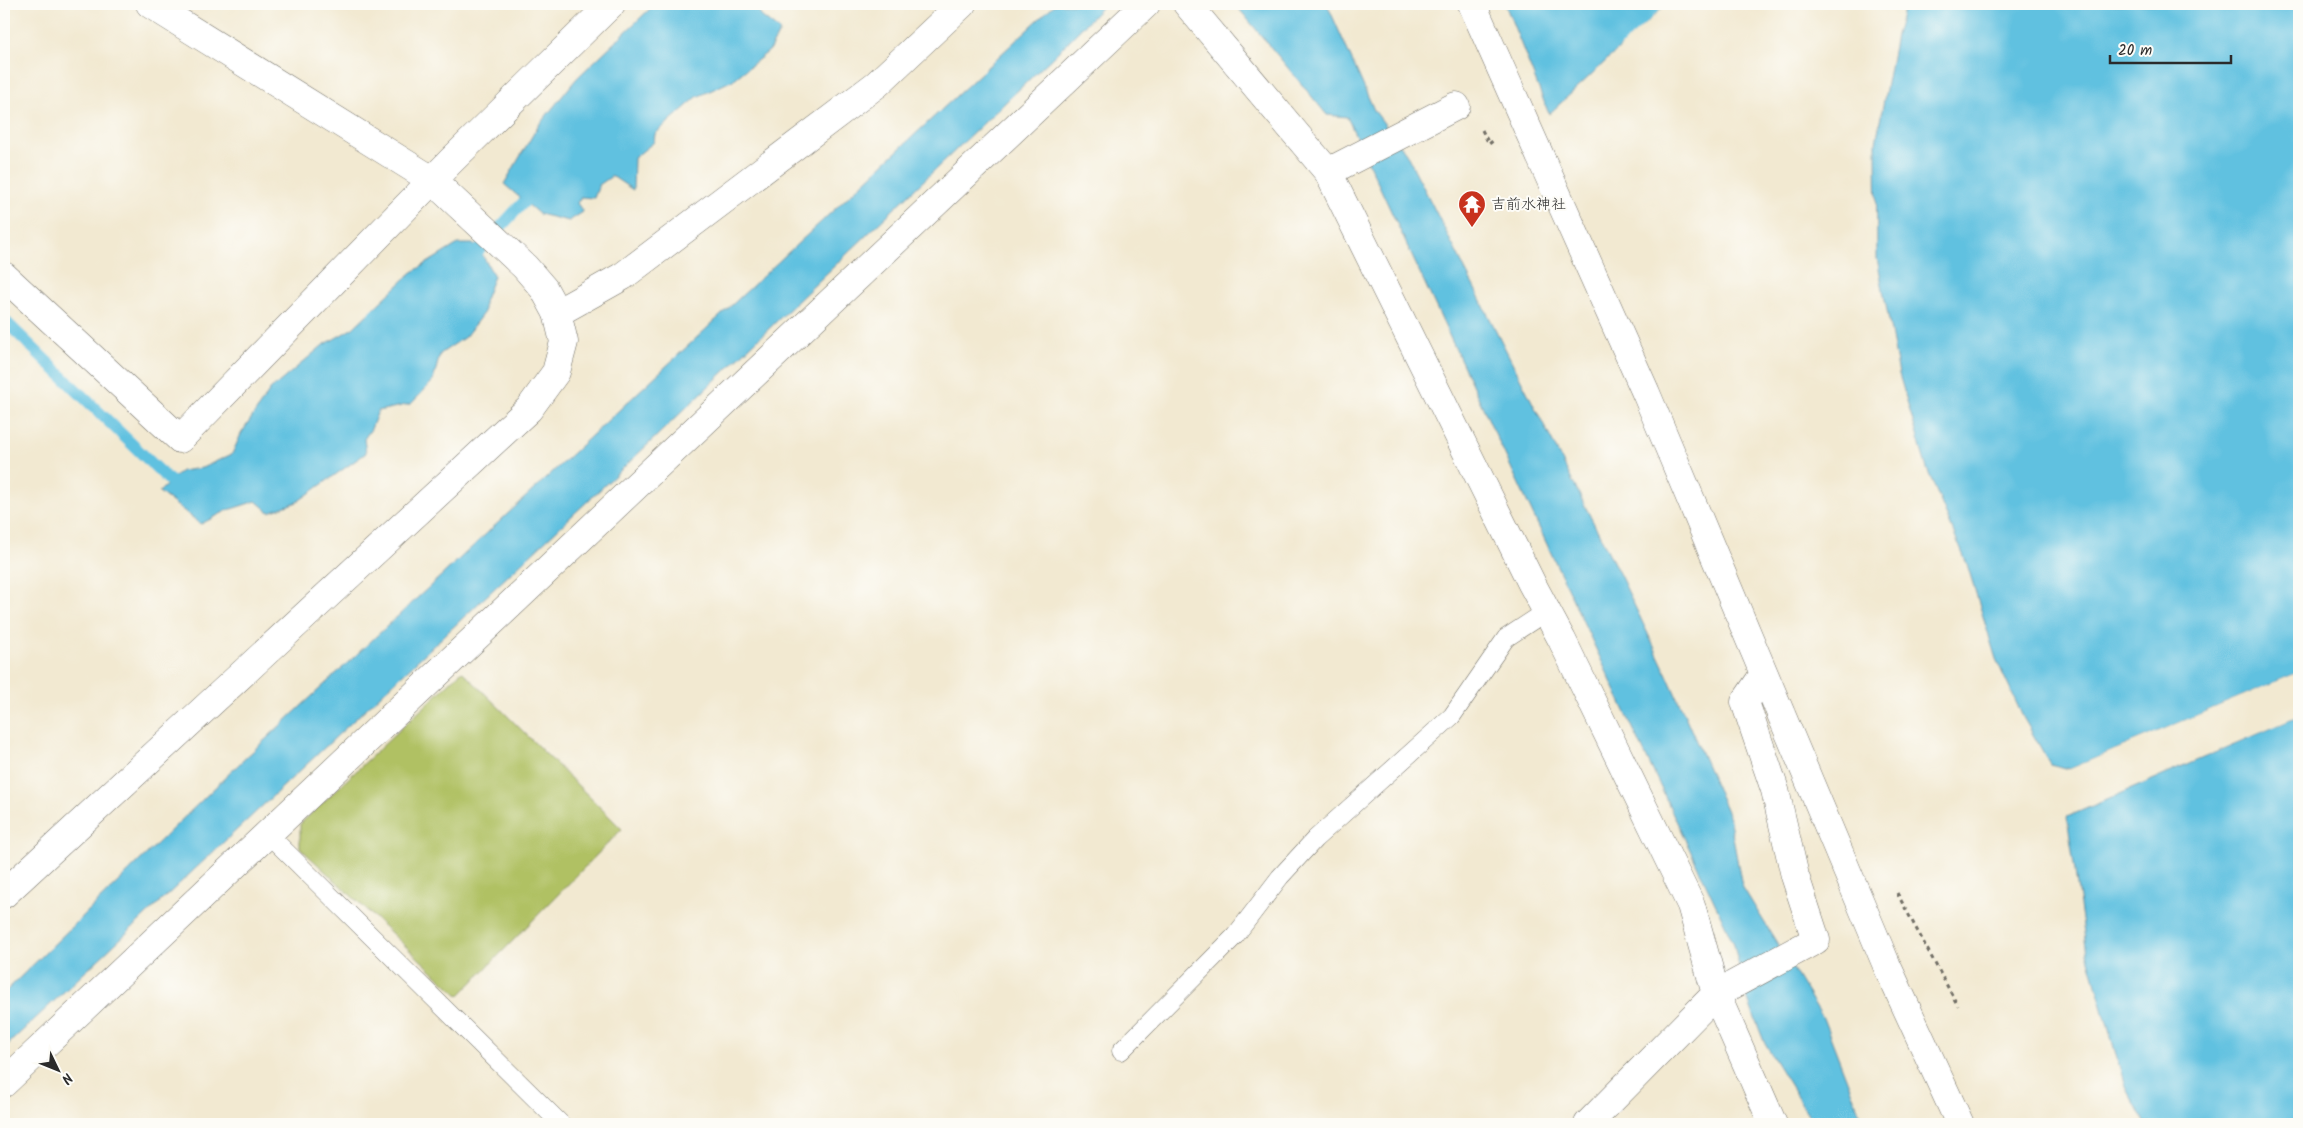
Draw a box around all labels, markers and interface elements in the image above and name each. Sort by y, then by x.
scale bar [2110,32,2232,64]
text: 20 m [2118,39,2152,63]
temple icon: 吉前水神社 [1457,189,1487,228]
place label: 吉前水神社 [1491,193,1566,217]
north arrow [32,1046,82,1096]
text: N [56,1067,78,1089]

